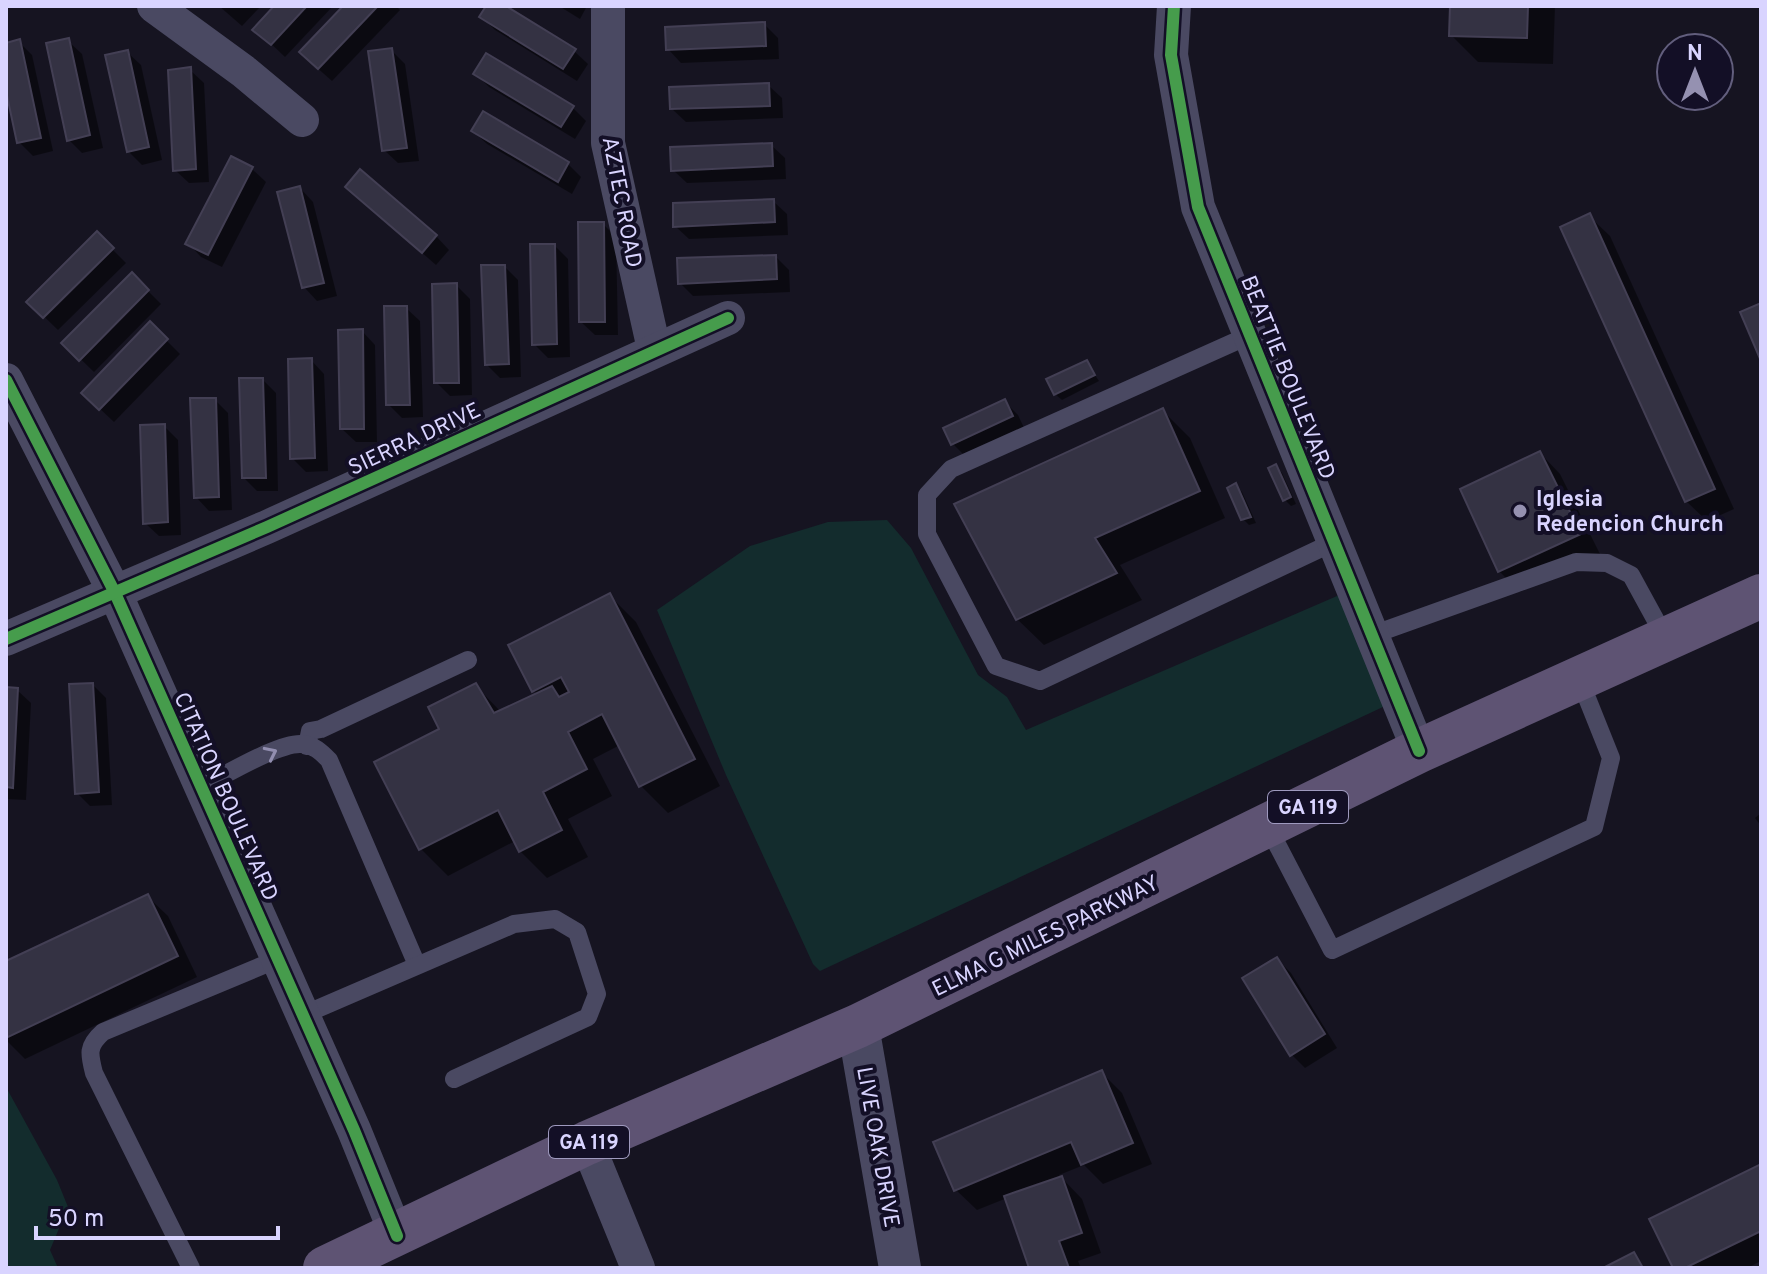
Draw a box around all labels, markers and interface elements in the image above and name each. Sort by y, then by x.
north arrow [1655,32,1735,112]
text: N [1687,41,1703,68]
street label: AZTEC ROAD [595,135,646,270]
street label: BEATTIE BOULEVARD [1233,272,1340,484]
street label: SIERRA DRIVE [345,398,486,483]
place label: Iglesia Redencion Church [1536,487,1724,539]
marker: Iglesia Redencion Church [1511,502,1529,520]
street label: CITATION BOULEVARD [166,688,283,906]
one-way arrow [263,747,278,762]
road number: GA 119 [1268,791,1348,823]
street label: ELMA G MILES PARKWAY [928,871,1164,1004]
street label: LIVE OAK DRIVE [849,1065,904,1230]
road number: GA 119 [549,1126,629,1158]
scale bar [36,1190,278,1240]
text: 50 m [48,1205,104,1235]

